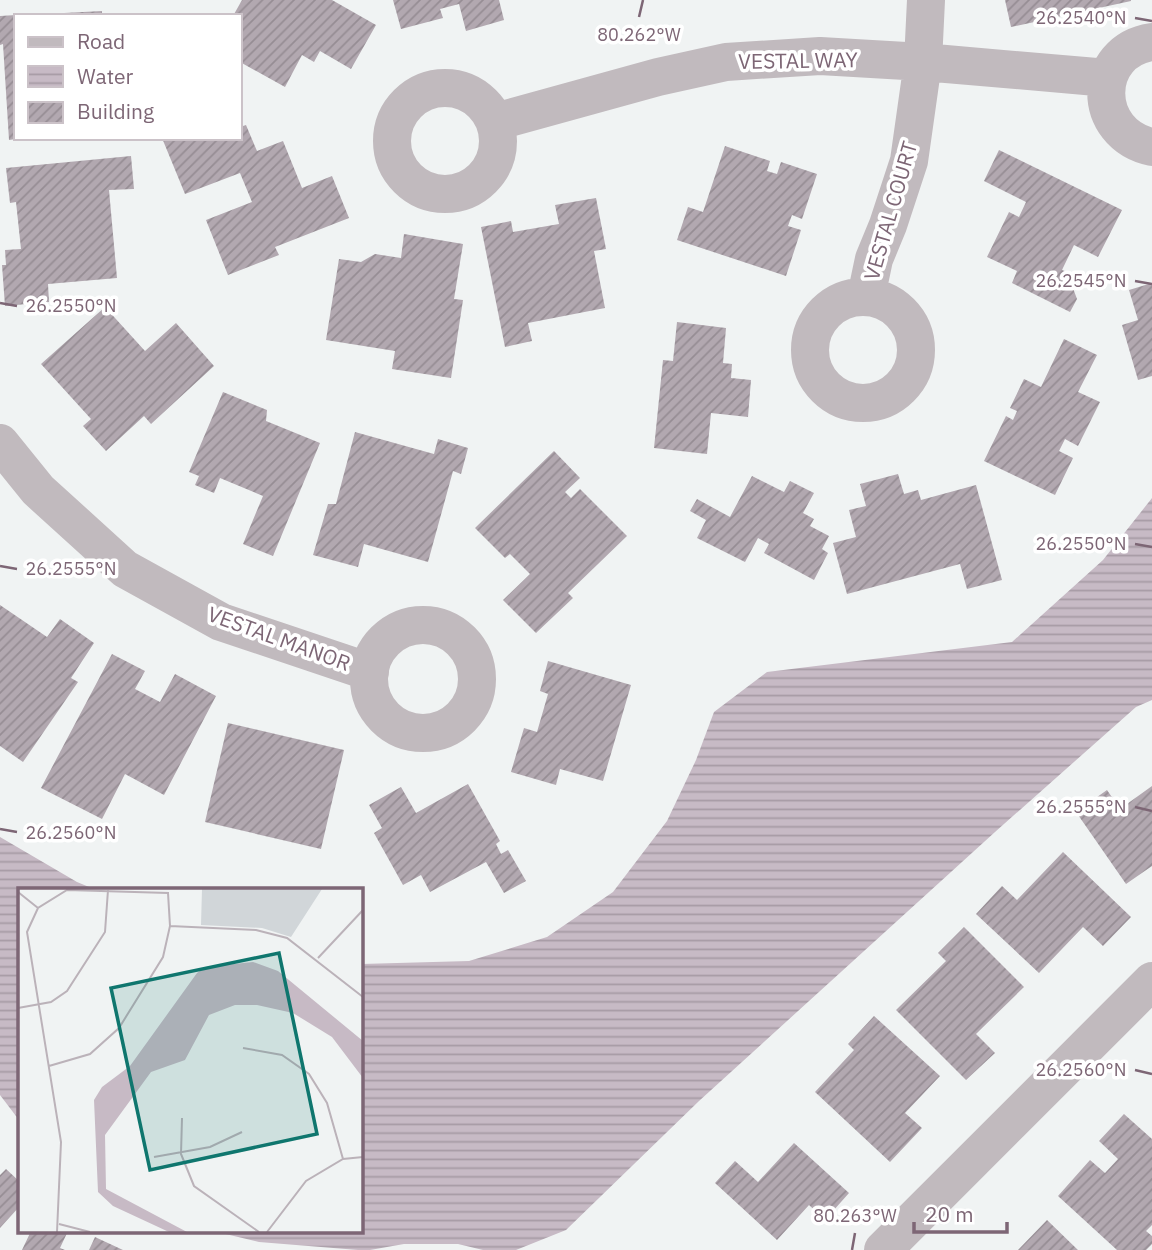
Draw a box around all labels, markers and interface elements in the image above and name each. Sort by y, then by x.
text: 26.2540°N [1036,6,1126,29]
legend [14,14,242,140]
text: 80.262°W [597,23,681,46]
text: Road [77,27,125,55]
street label: VESTAL WAY [738,45,859,75]
text: Water [77,62,134,90]
text: Building [77,97,154,125]
street label: VESTAL COURT [857,138,923,283]
text: 26.2545°N [1036,269,1126,292]
text: 26.2550°N [26,294,116,317]
text: 26.2550°N [1036,532,1126,555]
text: 26.2555°N [26,557,116,580]
street label: VESTAL MANOR [204,599,355,677]
text: 26.2555°N [1036,795,1126,818]
text: 26.2560°N [26,821,116,844]
inset map [18,888,362,1232]
text: 26.2560°N [1036,1058,1126,1081]
scale bar [914,1190,1007,1234]
text: 20 m [925,1200,974,1228]
text: 80.263°W [813,1204,897,1227]

